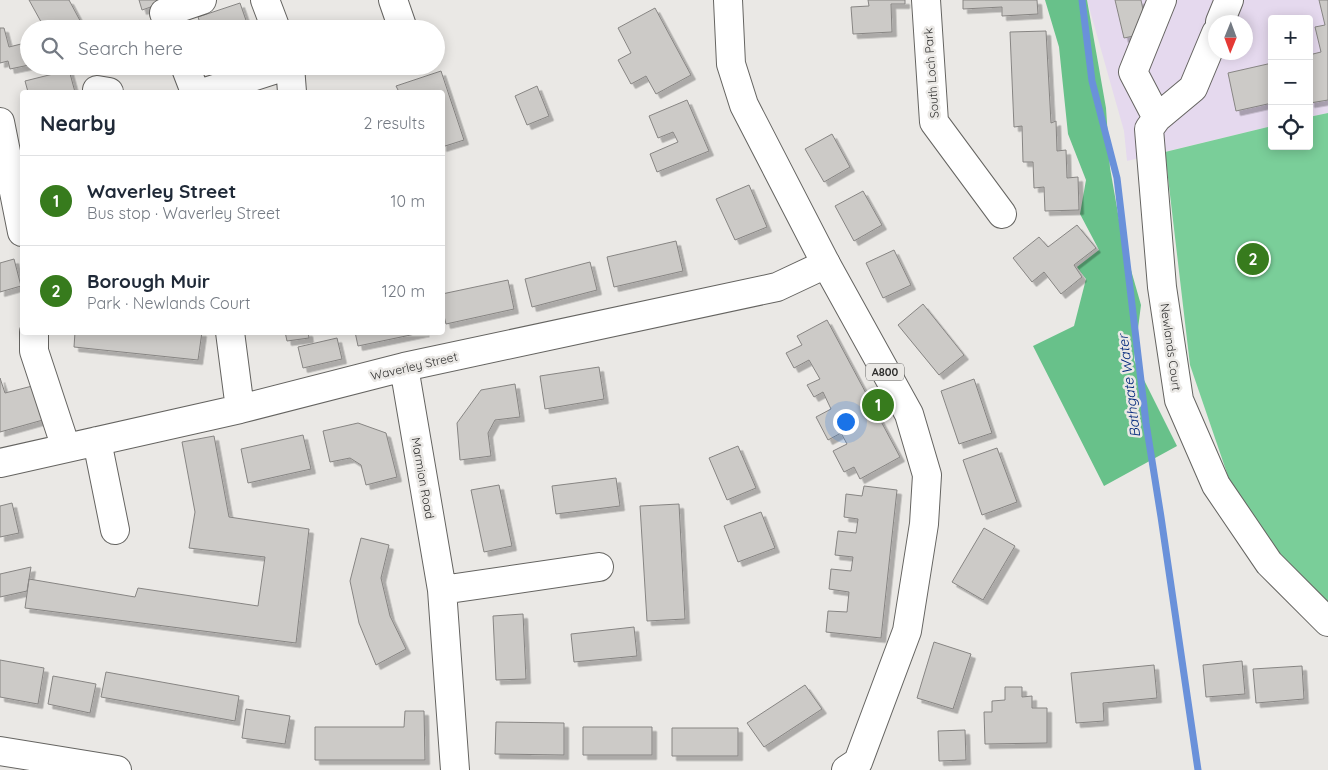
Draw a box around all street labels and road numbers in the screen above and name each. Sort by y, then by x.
street label: South Loch Park [920,27,942,119]
street label: Newlands Court [1157,302,1185,392]
street label: Waverley Street [369,349,459,383]
road number: A800 [866,364,904,381]
street label: Marmion Road [408,436,438,520]

